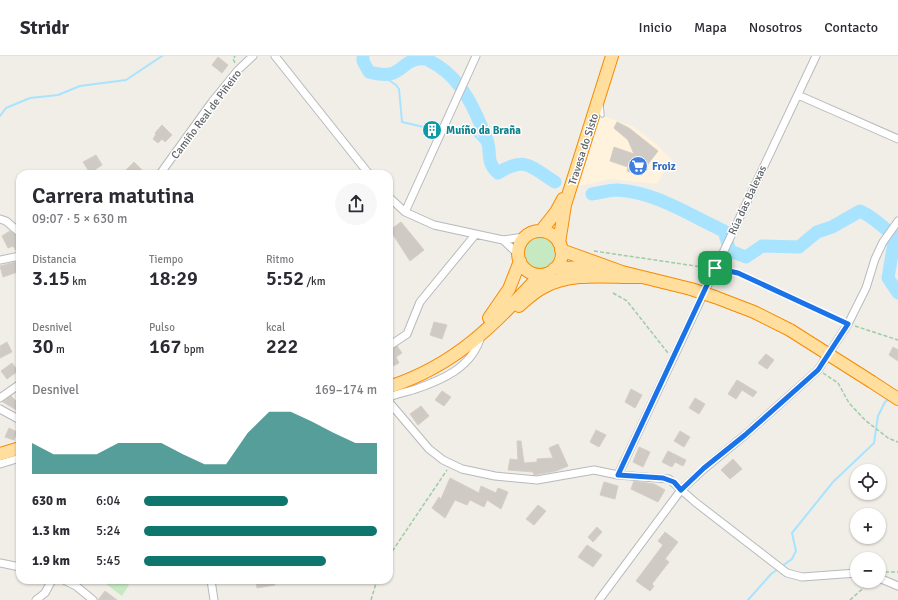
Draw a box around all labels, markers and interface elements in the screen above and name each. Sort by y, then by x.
text: Stridr [20,16,69,40]
text: Inicio [639,19,672,36]
text: Mapa [694,19,727,36]
text: Nosotros [749,19,802,36]
text: Contacto [824,19,878,36]
street label: Camiño Real de Piñeiro [169,67,244,161]
street label: Travesa do Sisto [566,111,601,187]
building icon: Muíño da Braña [421,119,443,141]
place label: Muíño da Braña [446,124,521,137]
supermarket icon: Froiz [627,155,649,177]
place label: Froiz [652,160,676,173]
street label: Rúa das Balexas [726,163,769,237]
text: Carrera matutina [32,182,195,209]
button: share [335,183,377,225]
text: 09:07 · 5 × 630 m [32,211,127,227]
pin [698,251,732,285]
text: Distancia [32,253,76,266]
text: Tiempo [149,253,183,266]
text: Ritmo [266,253,294,266]
icon: arrive [704,257,726,279]
text: 3.15 [32,266,70,291]
text: 18:29 [149,266,198,291]
text: 5:52 [266,266,304,291]
text: km [70,275,87,288]
text: /km [304,275,325,288]
text: Desnivel [32,321,72,334]
text: Pulso [149,321,175,334]
text: kcal [266,321,285,334]
text: 30 [32,334,54,359]
text: 167 [149,334,181,359]
text: 222 [266,334,298,359]
text: m [54,343,65,356]
text: bpm [181,343,204,356]
text: Desnivel [32,382,79,398]
text: 169–174 m [315,382,377,398]
map controls [850,464,886,588]
button: locate [850,464,886,500]
text: 630 m [32,493,66,509]
text: 6:04 [96,493,121,509]
button: + [850,508,886,544]
text: 1.3 km [32,523,70,539]
text: 5:24 [96,523,121,539]
button: − [850,552,886,588]
text: 1.9 km [32,553,70,569]
text: 5:45 [96,553,121,569]

